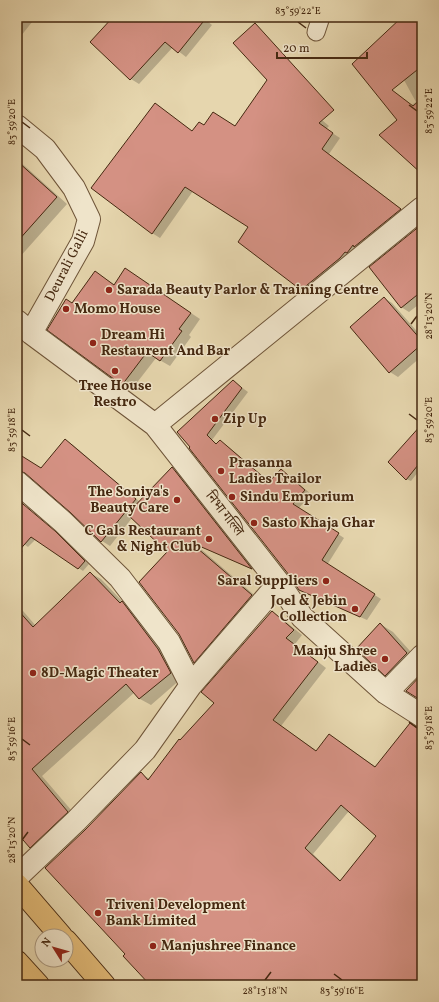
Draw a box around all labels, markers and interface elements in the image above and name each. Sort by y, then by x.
text: 83°59'22"E [275,4,321,18]
scale bar [277,34,367,60]
text: 20 m [283,41,310,57]
text: 83°59'22"E [422,88,436,134]
text: 83°59'20"E [5,99,19,145]
street label: Deurali Galli [41,227,93,305]
place label: Sarada Beauty Parlor & Training Centre [117,281,379,300]
marker: Sarada Beauty Parlor & Training Centre [104,285,114,295]
text: 28°13'20"N [422,292,436,340]
place label: Momo House [74,300,160,319]
marker: Momo House [61,304,71,314]
place label: Dream Hi Restaurent And Bar [101,326,231,361]
marker: Dream Hi Restaurent And Bar [88,338,98,348]
marker: Tree House Restro [110,366,120,376]
place label: Tree House Restro [78,377,152,412]
text: 83°59'20"E [422,397,436,443]
text: 83°59'18"E [5,408,19,452]
place label: Zip Up [223,410,267,429]
marker: Zip Up [210,414,220,424]
place label: Prasanna Ladies Trailor [229,454,322,489]
marker: Prasanna Ladies Trailor [216,466,226,476]
place label: The Soniya's Beauty Care [88,483,169,518]
street label: निभा गल्लि [200,487,248,541]
place label: Sindu Emporium [240,488,355,507]
marker: Sindu Emporium [227,492,237,502]
marker: The Soniya's Beauty Care [172,495,182,505]
place label: Sasto Khaja Ghar [262,514,375,533]
marker: Sasto Khaja Ghar [249,518,259,528]
place label: C Gals Restaurant & Night Club [84,522,201,557]
marker: C Gals Restaurant & Night Club [204,534,214,544]
place label: Saral Suppliers [217,572,318,591]
marker: Saral Suppliers [321,576,331,586]
place label: Joel & Jebin Collection [270,592,347,627]
marker: Joel & Jebin Collection [350,604,360,614]
place label: Manju Shree Ladies [293,642,377,677]
marker: Manju Shree Ladies [380,654,390,664]
place label: 8D-Magic Theater [41,664,159,683]
marker: 8D-Magic Theater [28,668,38,678]
text: 83°59'18"E [422,706,436,750]
text: 83°59'16"E [5,717,19,761]
text: 28°13'20"N [5,816,19,864]
place label: Triveni Development Bank Limited [106,896,246,931]
marker: Triveni Development Bank Limited [93,908,103,918]
north arrow [34,928,74,968]
text: N [39,935,56,951]
place label: Manjushree Finance [161,937,296,956]
marker: Manjushree Finance [148,941,158,951]
text: 28°13'18"N [243,984,288,998]
text: 83°59'16"E [320,984,364,998]

